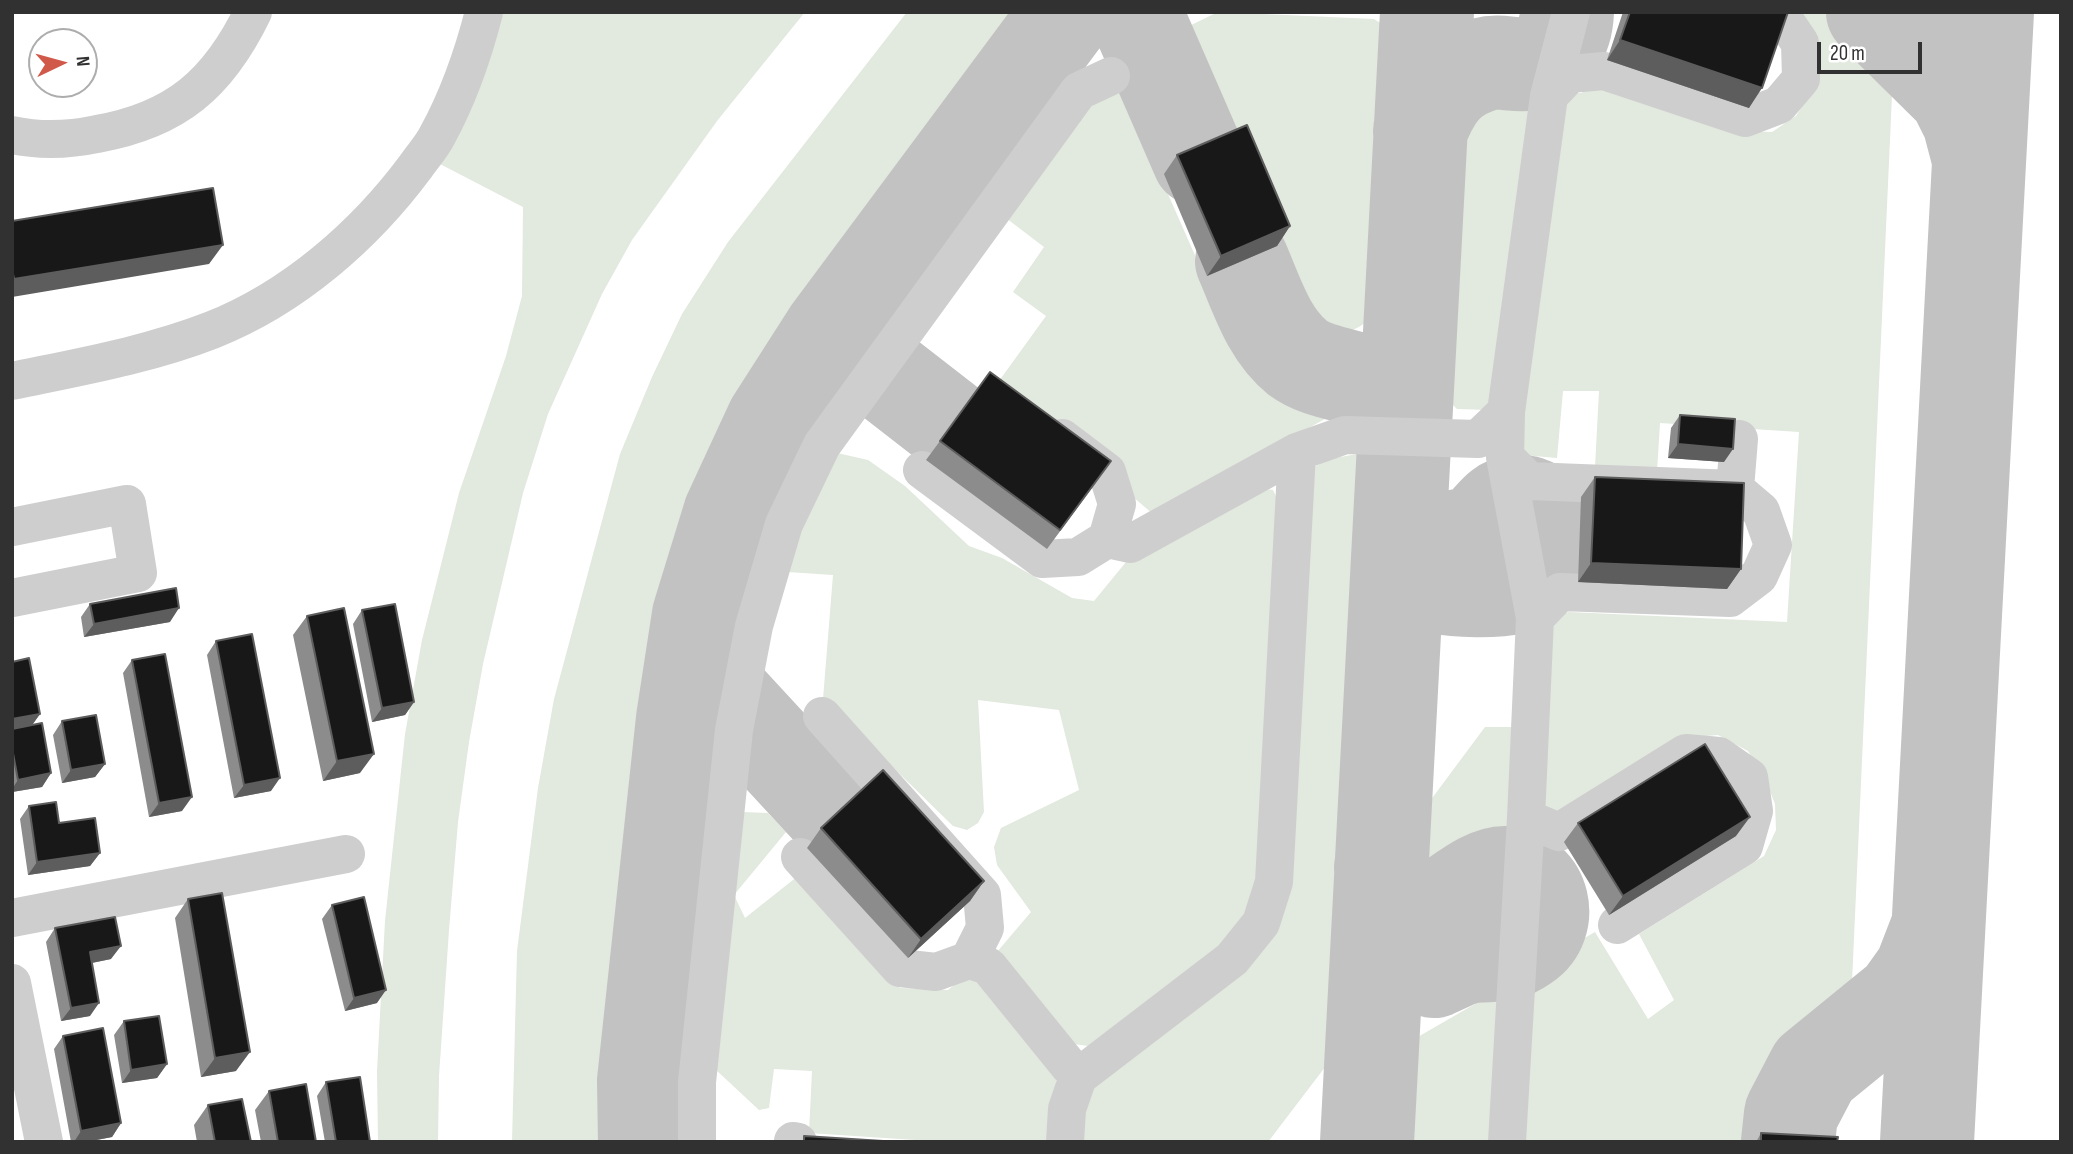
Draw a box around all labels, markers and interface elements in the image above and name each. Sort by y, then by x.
north arrow [28,28,98,98]
scale bar [1821,28,1926,72]
text: 20 m [1830,41,1865,66]
text: N [71,55,94,67]

